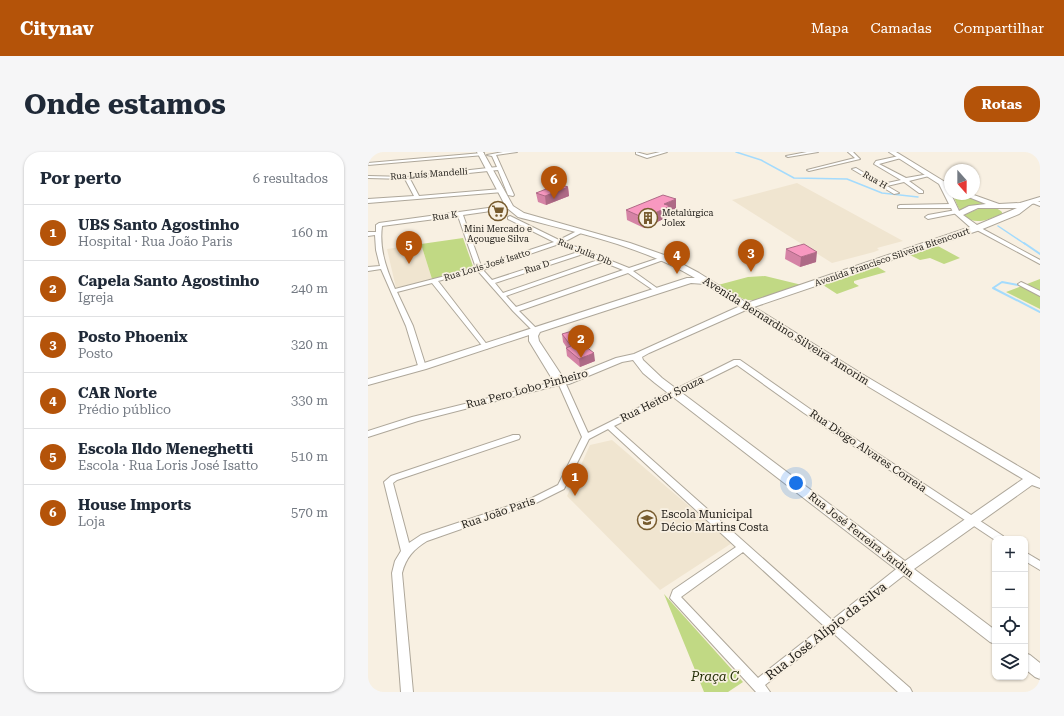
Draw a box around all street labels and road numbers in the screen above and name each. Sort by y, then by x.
street label: Rua Luís Mandelli [390,166,468,182]
street label: Rua H [861,169,889,191]
street label: Rua K [432,209,459,223]
street label: Avenida Francisco Silveira Bitencourt [813,225,971,288]
street label: Rua Julia Dib [556,237,614,268]
street label: Rua Loris José Isatto [443,247,532,283]
street label: Rua D [523,258,551,276]
street label: Avenida Bernardino Silveira Amorim [700,274,872,388]
street label: Rua Pero Lobo Pinheiro [465,366,590,412]
street label: Rua Heitor Souza [618,373,706,425]
street label: Rua Diogo Alvares Correia [807,407,929,495]
street label: Rua José Ferreira Jardim [806,490,916,580]
street label: Rua João Paris [459,494,537,532]
street label: Rua José Alípio da Silva [762,579,890,683]

